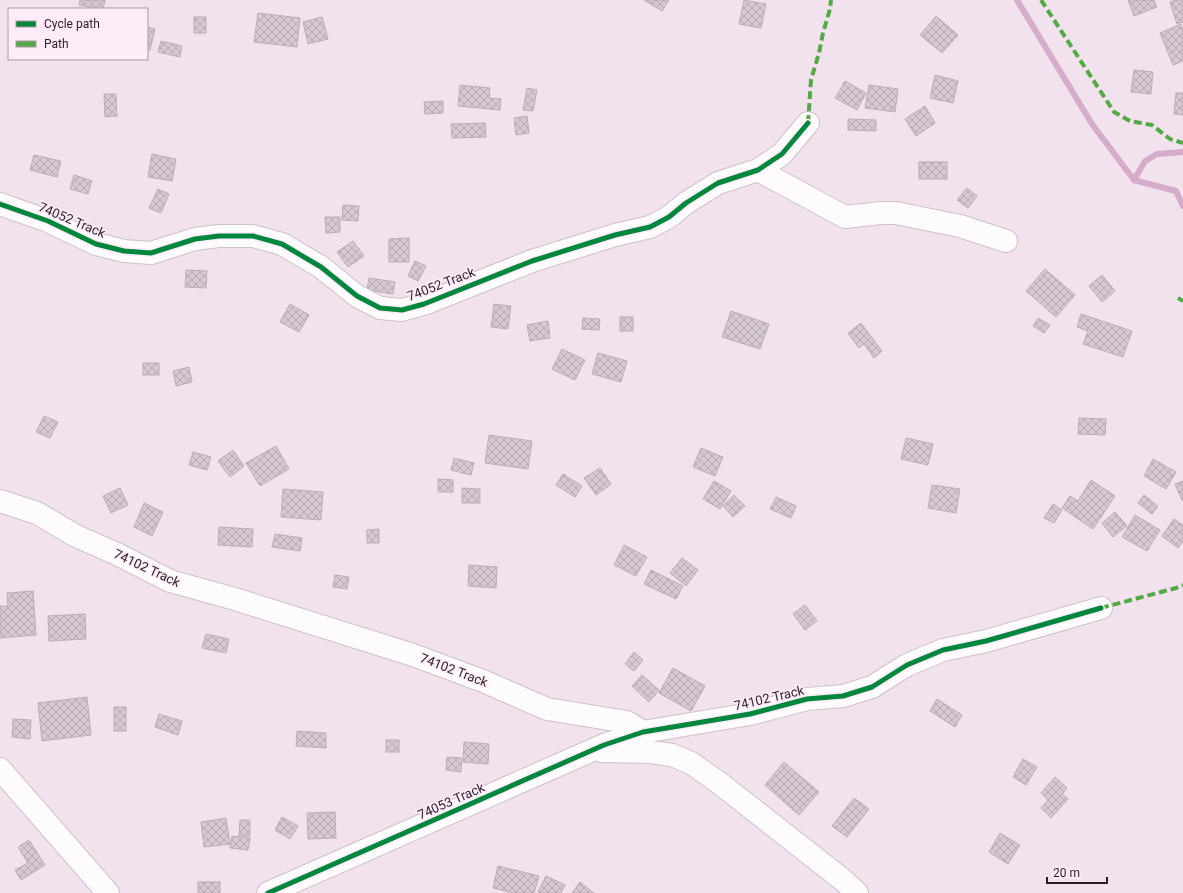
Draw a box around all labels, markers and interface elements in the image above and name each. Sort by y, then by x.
legend [8,8,148,60]
text: Cycle path [44,17,100,31]
text: Path [44,37,69,51]
street label: 74052 Track [36,199,108,241]
street label: 74052 Track [405,264,477,304]
street label: 74102 Track [111,546,183,590]
street label: 74102 Track [418,650,490,690]
street label: 74102 Track [733,683,806,713]
street label: 74053 Track [415,779,487,822]
scale bar [1047,859,1107,885]
text: 20 m [1053,866,1080,880]

